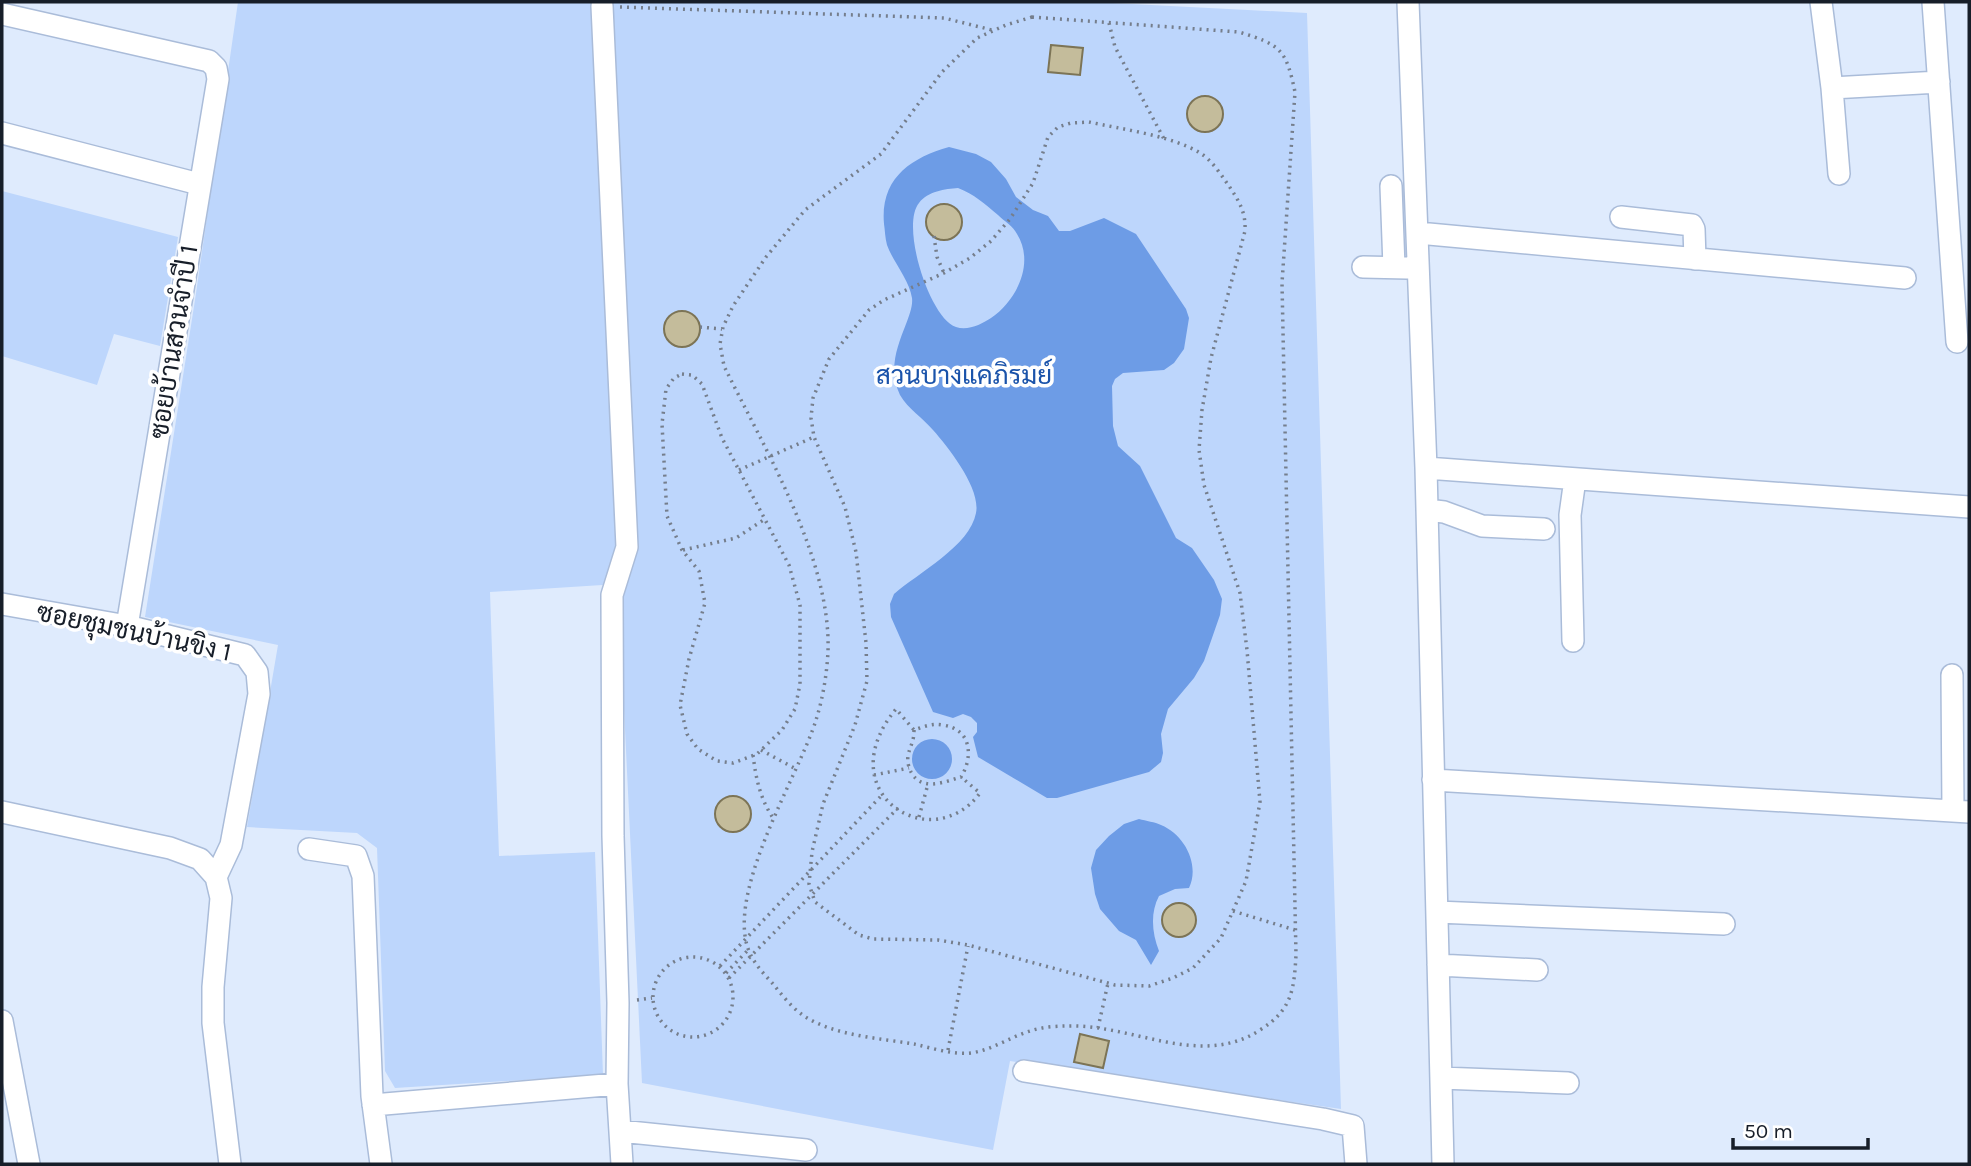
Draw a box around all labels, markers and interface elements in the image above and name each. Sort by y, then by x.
street label: ซอยบ้านสวนจำปี 1 [142,243,205,441]
park label: สวนบางแคภิรมย์ [876,358,1052,391]
street label: ซอยชุมชนบ้านขิง 1 [33,595,234,670]
scale bar [1733,1106,1868,1150]
text: 50 m [1744,1119,1793,1143]

